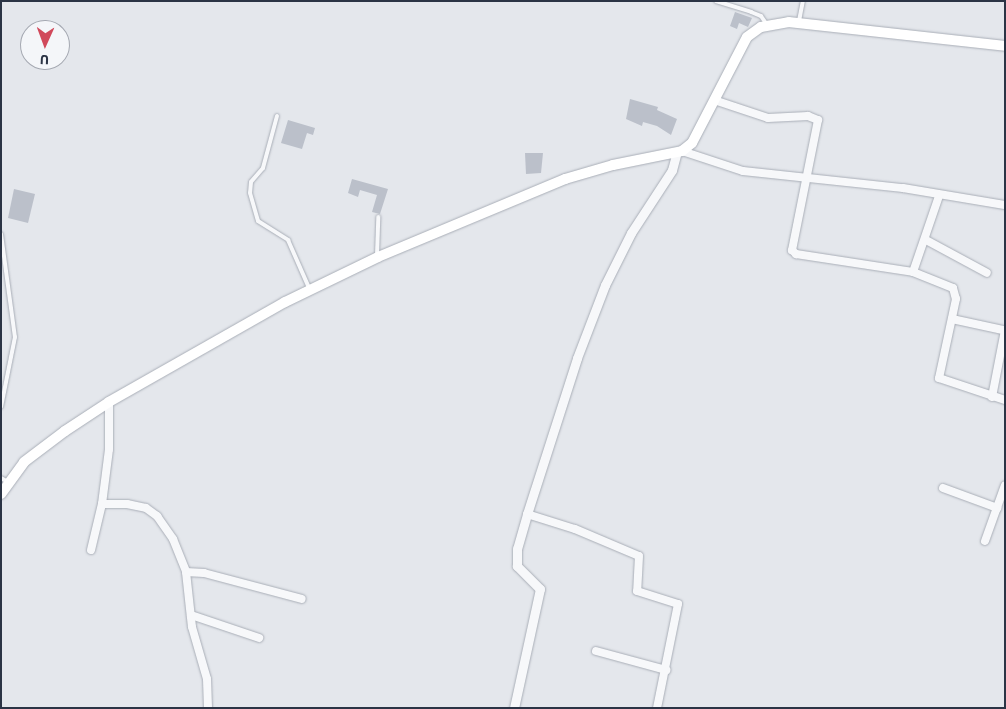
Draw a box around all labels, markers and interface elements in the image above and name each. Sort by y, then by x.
north arrow [20,20,70,70]
text: U [40,49,50,69]

